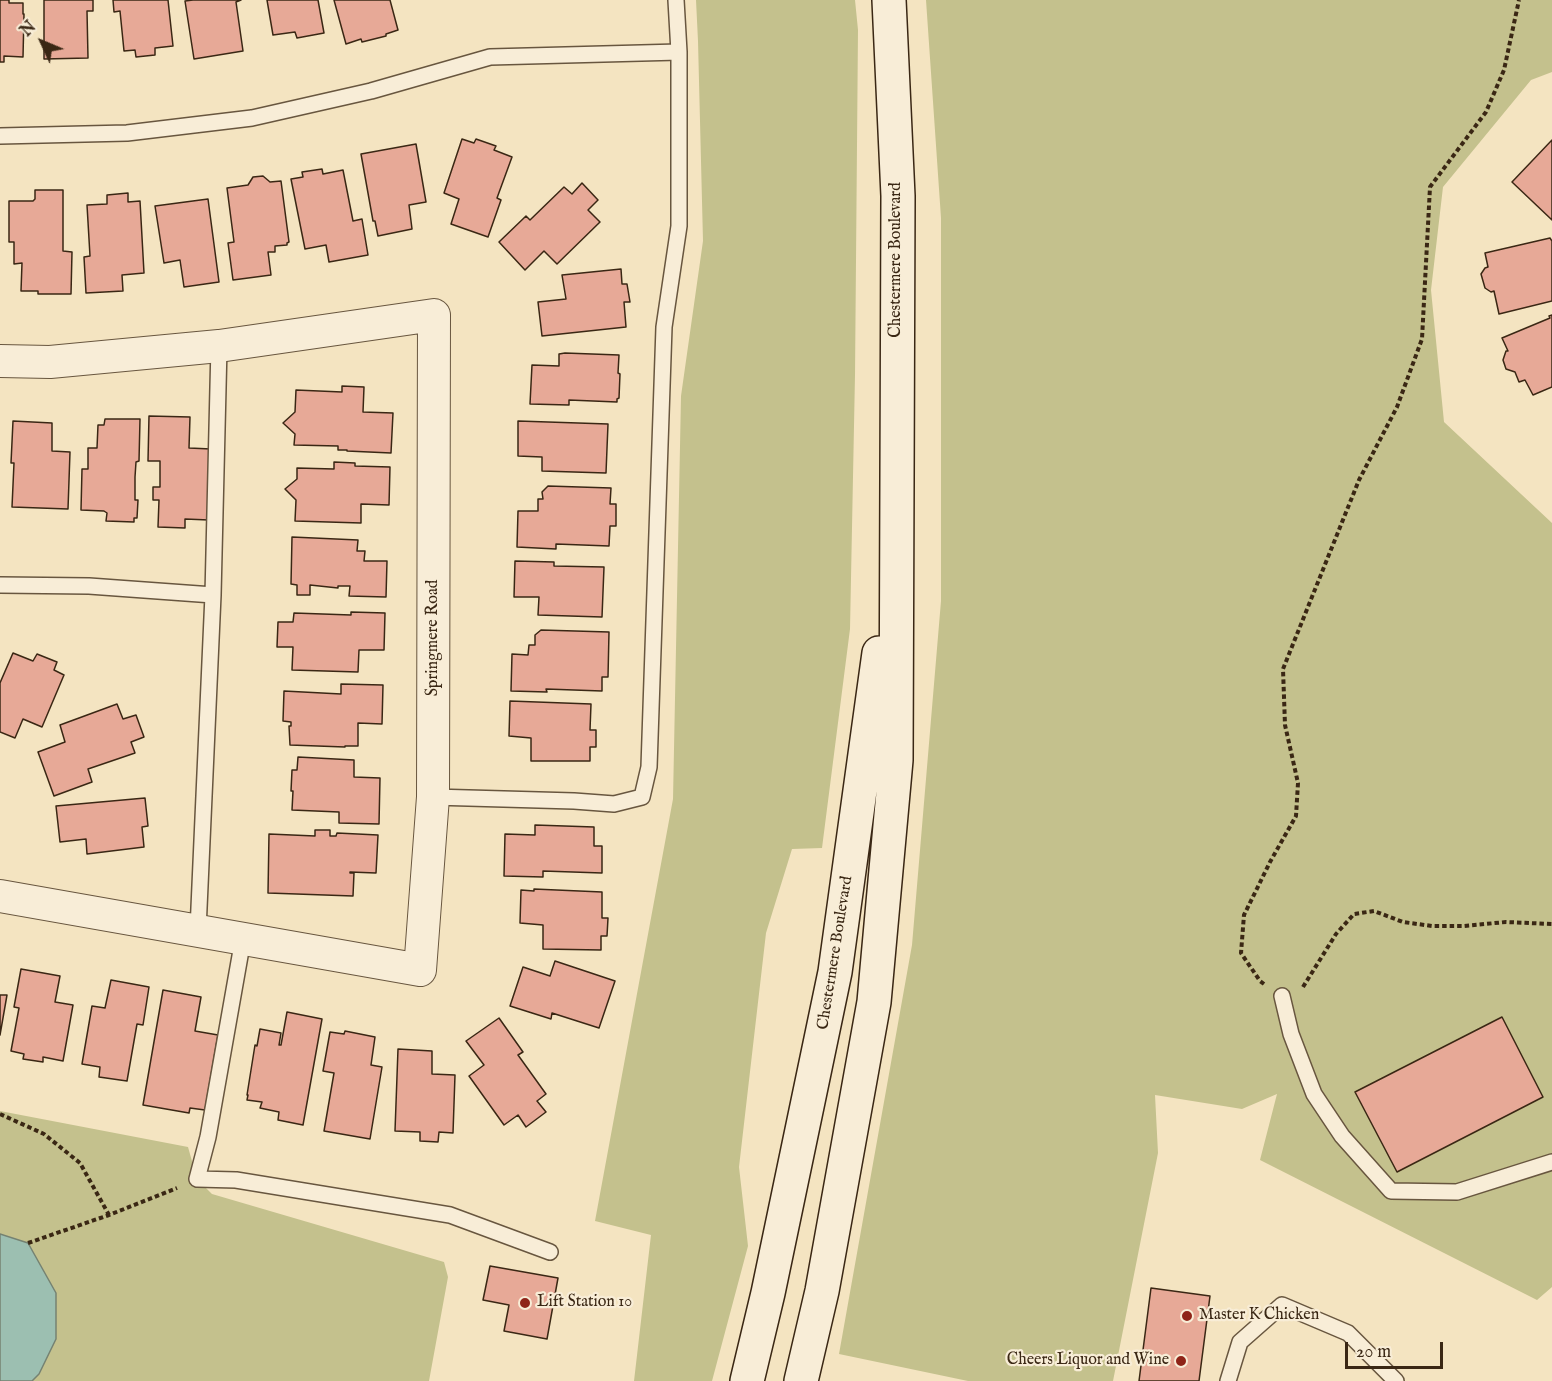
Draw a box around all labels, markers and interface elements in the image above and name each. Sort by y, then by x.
north arrow [12,12,72,72]
text: N [17,18,41,41]
street label: Chestermere Boulevard [887,182,907,338]
street label: Springmere Road [424,580,444,696]
street label: Chestermere Boulevard [814,875,858,1031]
place label: Lift Station 10 [537,1293,632,1313]
marker: Lift Station 10 [518,1296,532,1310]
place label: Master K Chicken [1199,1306,1319,1326]
marker: Master K Chicken [1180,1309,1194,1323]
scale bar [1348,1330,1446,1368]
text: 20 m [1356,1341,1391,1364]
place label: Cheers Liquor and Wine [1007,1351,1169,1371]
marker: Cheers Liquor and Wine [1174,1354,1188,1368]

